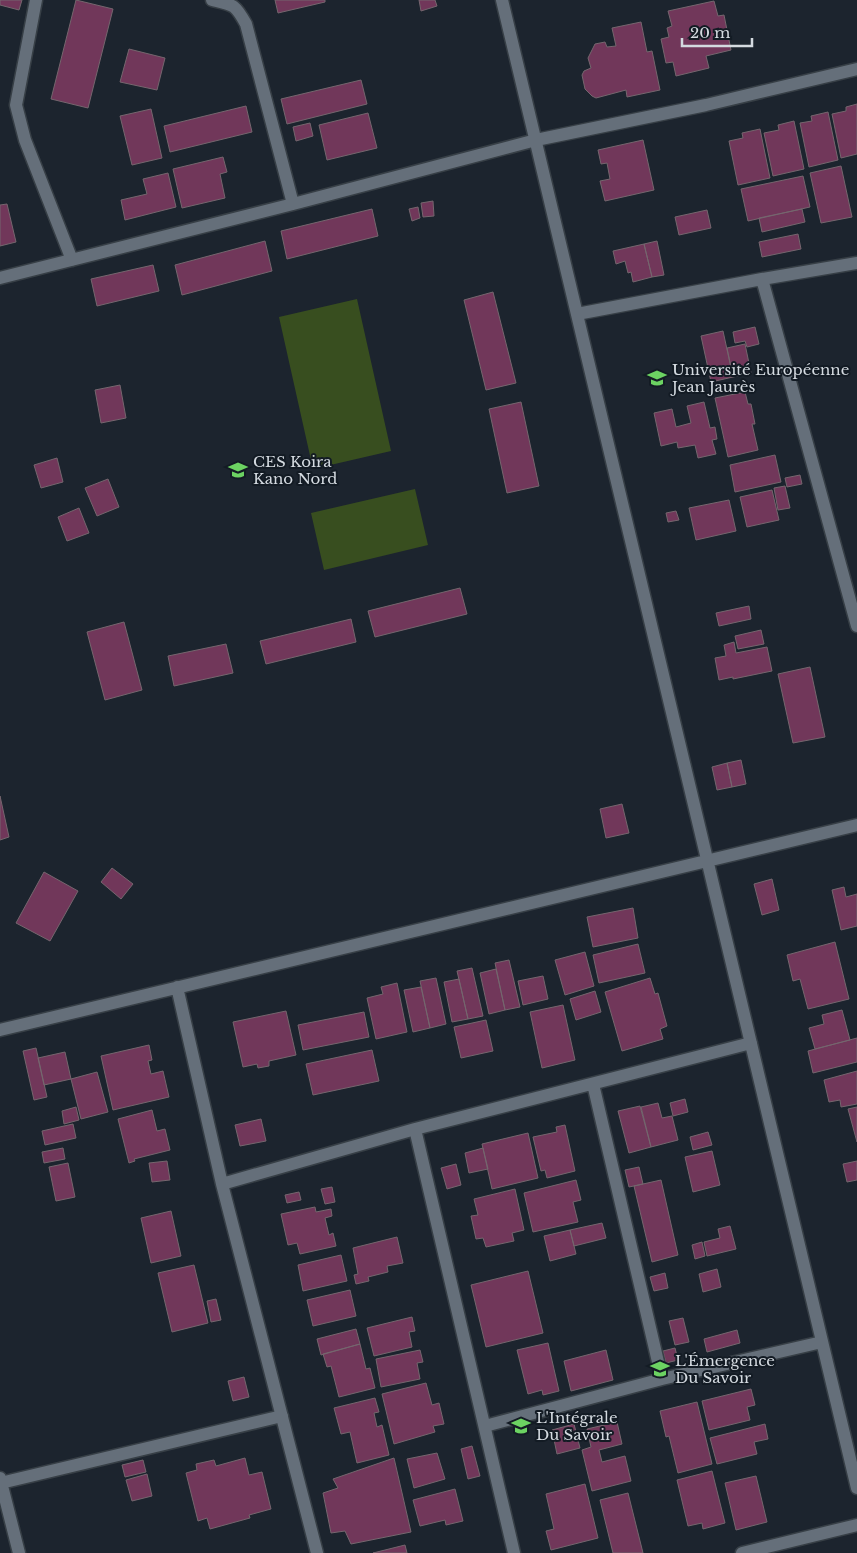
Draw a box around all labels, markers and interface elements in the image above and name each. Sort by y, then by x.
scale bar [682,15,752,47]
text: 20 m [690,23,730,42]
place label: Université Européenne Jean Jaurès [670,360,849,396]
school or university icon: Université Européenne Jean Jaurès [646,367,668,389]
place label: CES Koira Kano Nord [253,452,337,488]
school or university icon: CES Koira Kano Nord [227,459,249,481]
place label: L'Émergence Du Savoir [675,1351,775,1387]
school or university icon: L'Émergence Du Savoir [649,1358,671,1380]
place label: L'Intégrale Du Savoir [536,1408,617,1444]
school or university icon: L'Intégrale Du Savoir [510,1415,532,1437]

